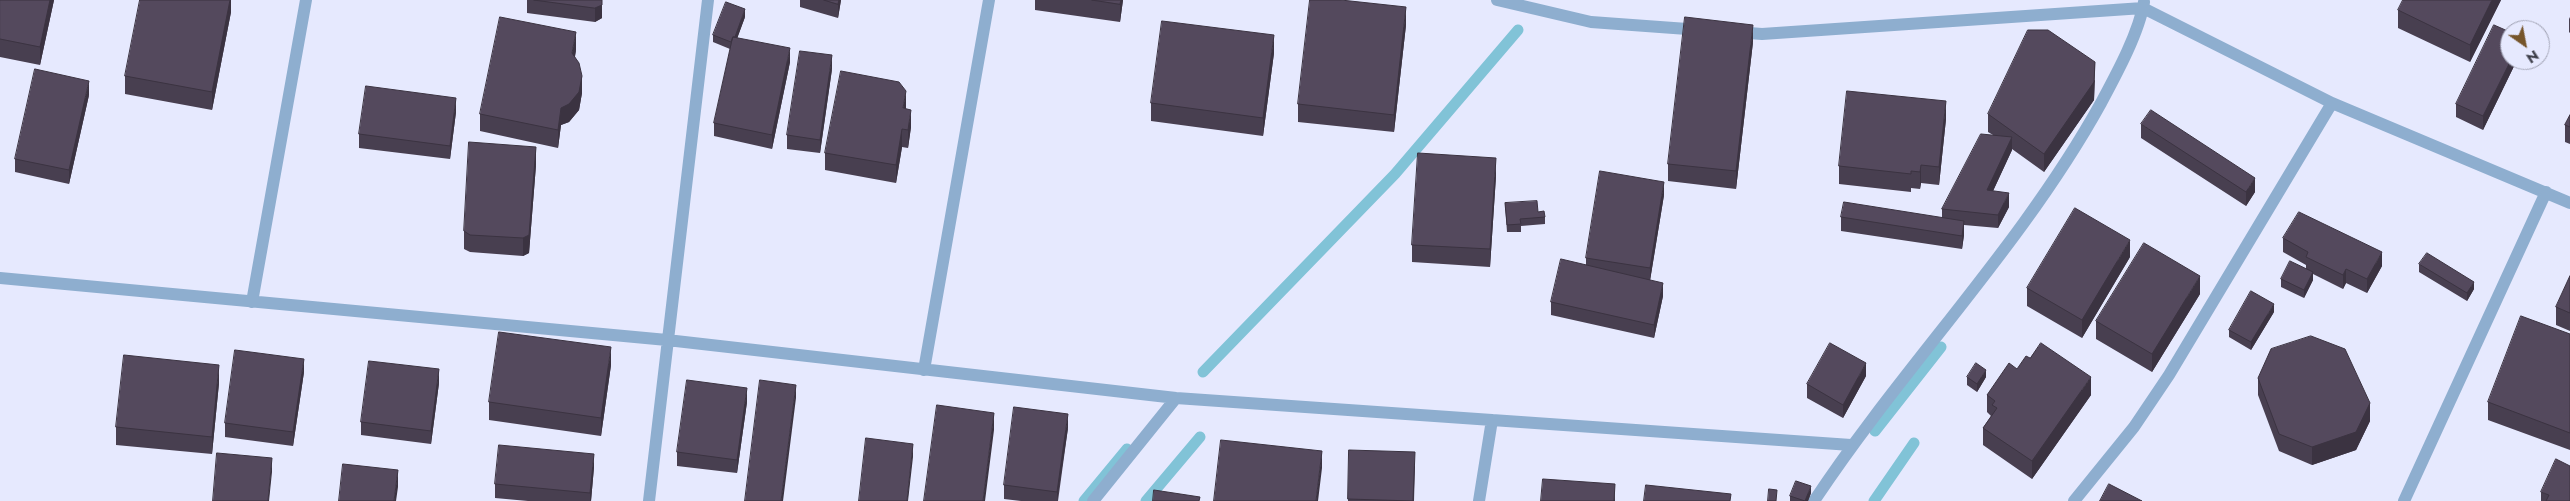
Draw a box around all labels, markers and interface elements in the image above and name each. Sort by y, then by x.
north arrow [2500,20,2550,70]
text: N [2523,45,2543,68]

